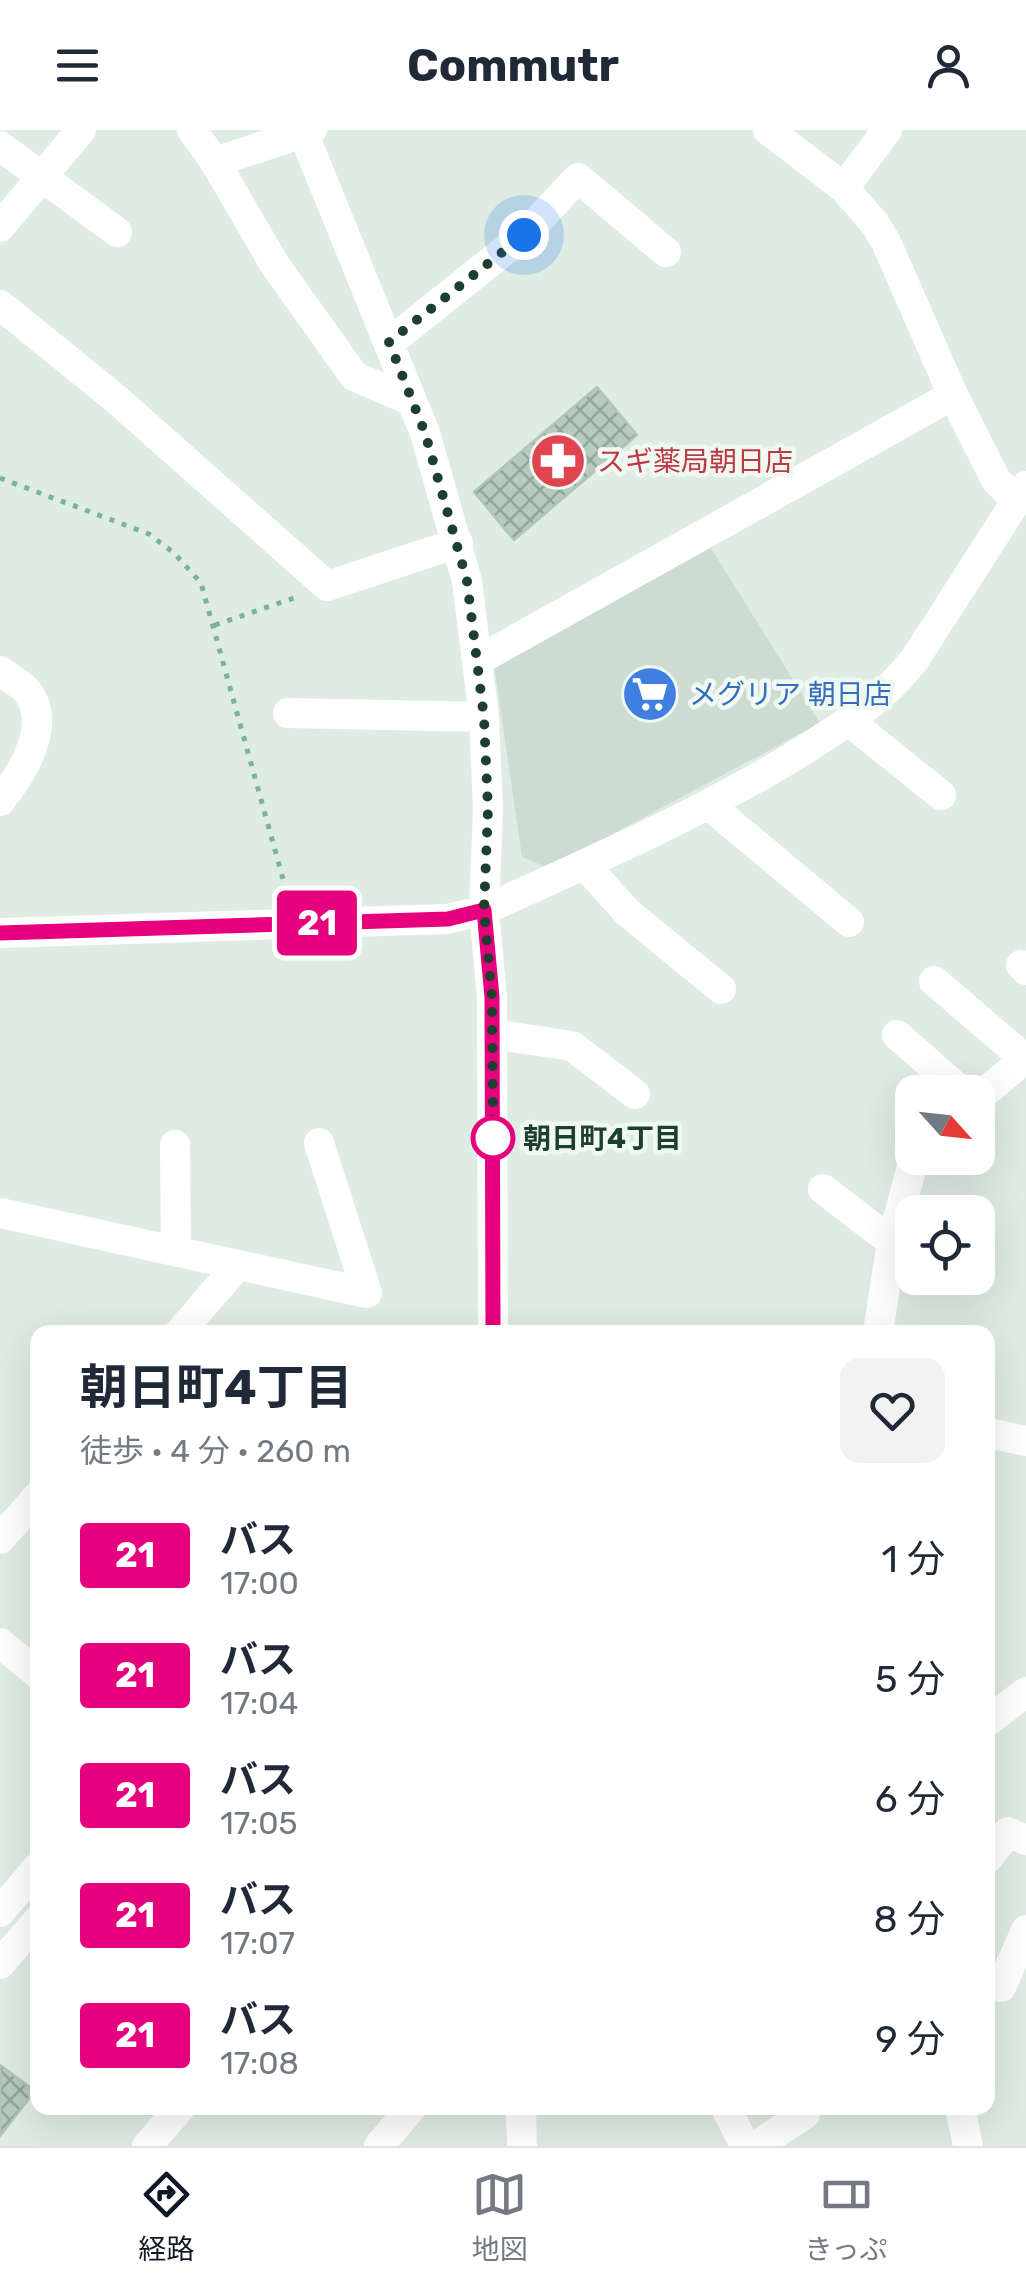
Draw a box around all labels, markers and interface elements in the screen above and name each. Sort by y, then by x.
icon: menu [50,38,105,93]
icon: person [921,38,976,93]
text: Commutr [407,39,619,92]
your location [499,210,549,260]
pharmacy icon: スギ薬局朝日店 [528,431,588,491]
place label: スギ薬局朝日店 [597,445,793,478]
supermarket icon: メグリア 朝日店 [620,664,680,724]
place label: メグリア 朝日店 [689,678,892,711]
line badge: 21 [272,890,362,956]
text: 21 [297,902,337,944]
north arrow [895,1075,995,1175]
map controls [895,1075,995,1295]
marker: 朝日町4丁目 [472,1117,514,1159]
place label: 朝日町4丁目 [523,1122,682,1155]
button: locate [895,1195,995,1295]
button: heart [840,1358,945,1463]
text: 朝日町4丁目 [80,1359,353,1416]
text: 徒歩 · 4 分 · 260 m [80,1432,351,1470]
text: バス [220,1517,296,1563]
text: 21 [115,1534,155,1576]
text: 1 分 [881,1536,945,1582]
text: 17:00 [220,1564,299,1602]
text: バス [220,1637,296,1683]
text: 21 [115,1654,155,1696]
text: 5 分 [875,1656,945,1702]
text: 17:04 [220,1684,299,1722]
text: バス [220,1757,296,1803]
text: 21 [115,1774,155,1816]
text: 6 分 [875,1776,945,1822]
text: 17:05 [220,1804,298,1842]
text: バス [220,1877,296,1923]
text: 21 [115,1894,155,1936]
text: 8 分 [874,1896,945,1942]
text: 17:07 [220,1924,295,1962]
text: バス [220,1997,296,2043]
text: 21 [115,2014,155,2056]
text: 9 分 [875,2016,945,2062]
text: 17:08 [220,2044,299,2082]
tab: 経路 [139,2167,195,2267]
tab: 地図 [472,2167,528,2267]
tab: きっぷ [805,2167,887,2267]

